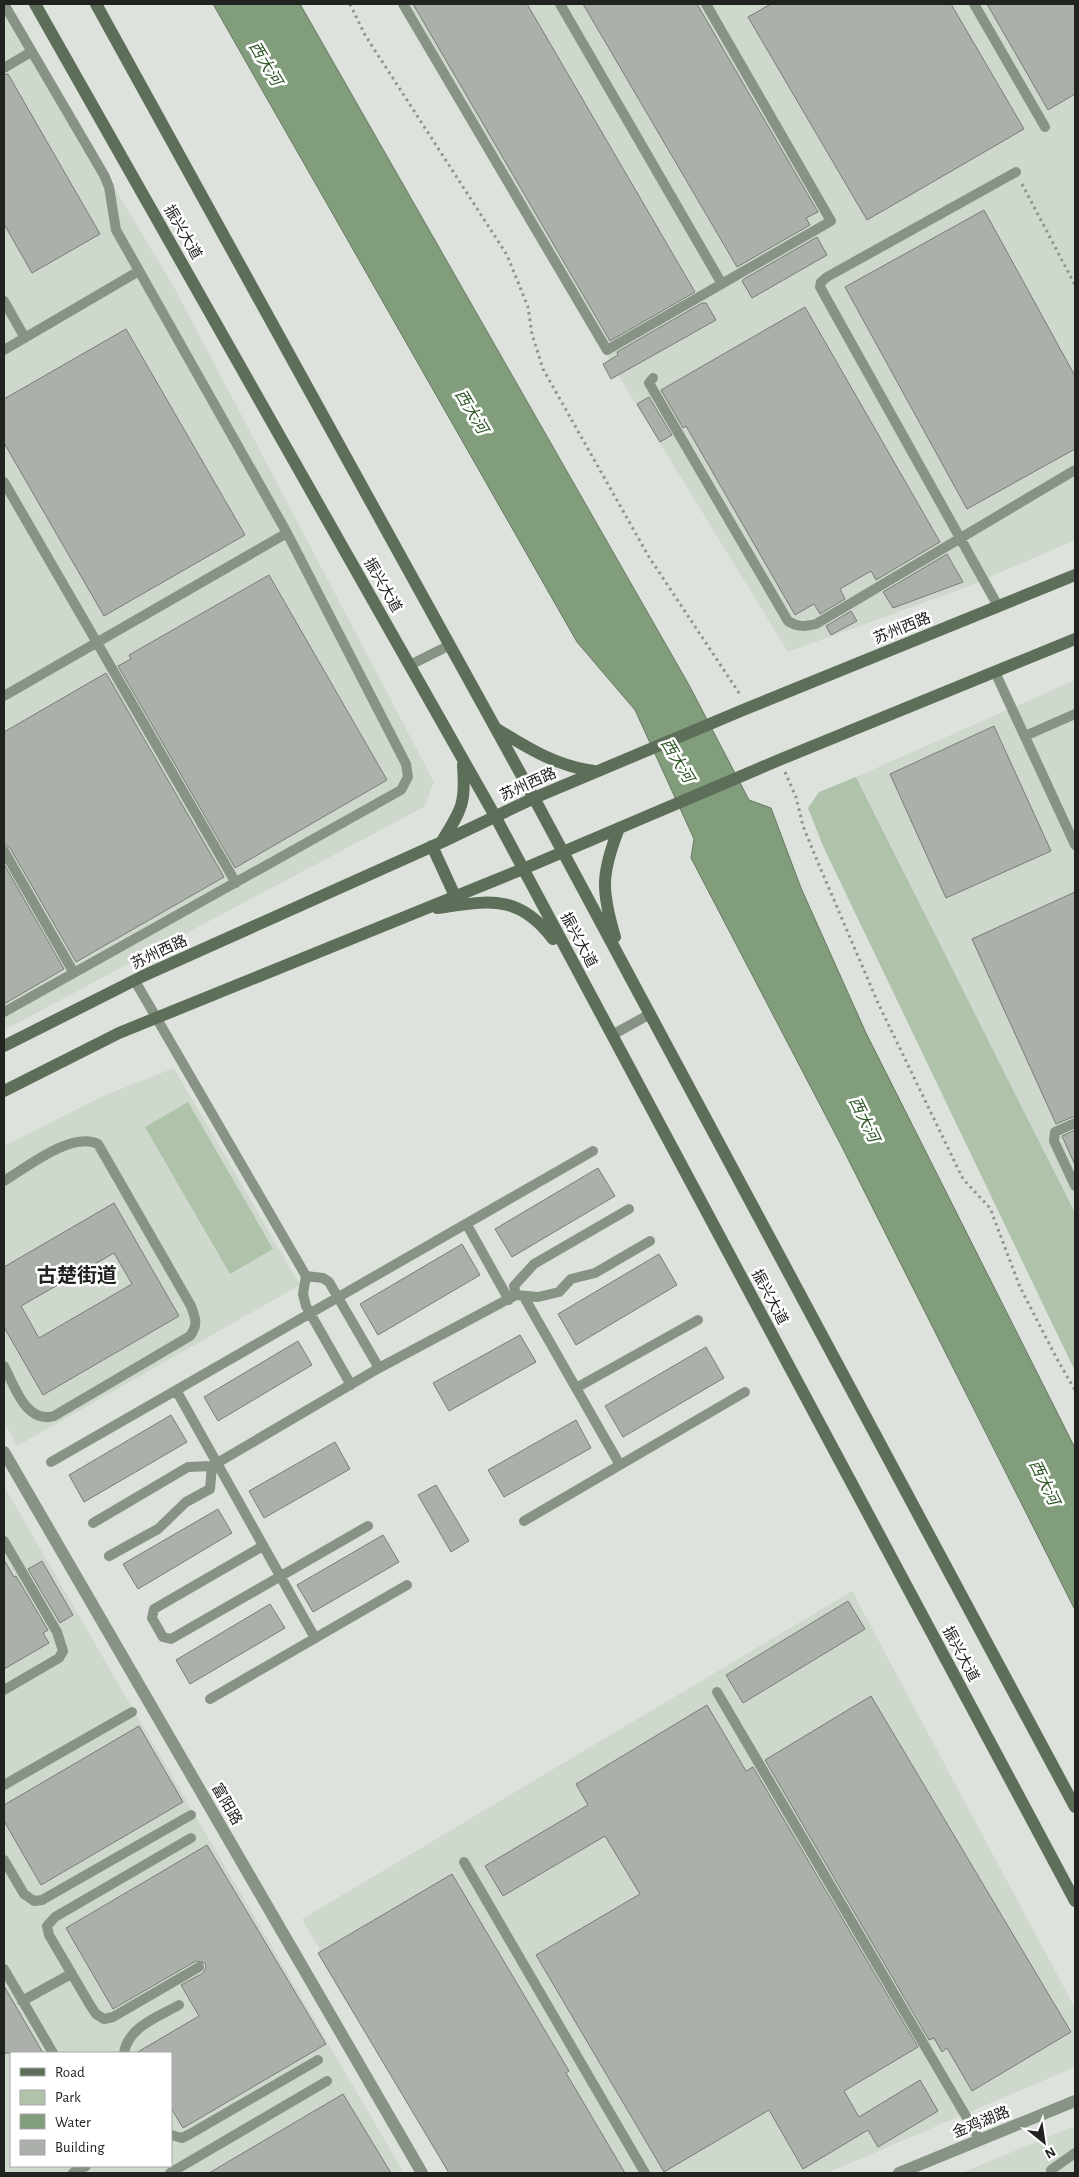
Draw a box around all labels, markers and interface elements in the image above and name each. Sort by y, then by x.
water label: 西大河 [246,38,287,91]
street label: 振兴大道 [161,202,205,262]
water label: 西大河 [452,386,493,439]
street label: 振兴大道 [361,555,405,615]
street label: 苏州西路 [871,608,933,647]
water label: 西大河 [658,735,699,788]
street label: 苏州西路 [497,764,559,804]
street label: 振兴大道 [558,910,600,970]
street label: 苏州西路 [128,931,190,972]
water label: 西大河 [846,1094,884,1147]
district label: 古楚街道 [37,1264,117,1286]
street label: 振兴大道 [749,1267,791,1327]
water label: 西大河 [1026,1457,1064,1510]
street label: 振兴大道 [940,1624,982,1684]
street label: 富阳路 [209,1781,245,1827]
legend [10,2052,172,2167]
text: Road [55,2065,85,2080]
text: Park [55,2090,81,2105]
street label: 金鸡湖路 [950,2103,1012,2141]
text: Water [55,2115,91,2130]
north arrow [1019,2117,1069,2167]
text: Building [55,2140,105,2155]
text: N [1042,2144,1058,2161]

